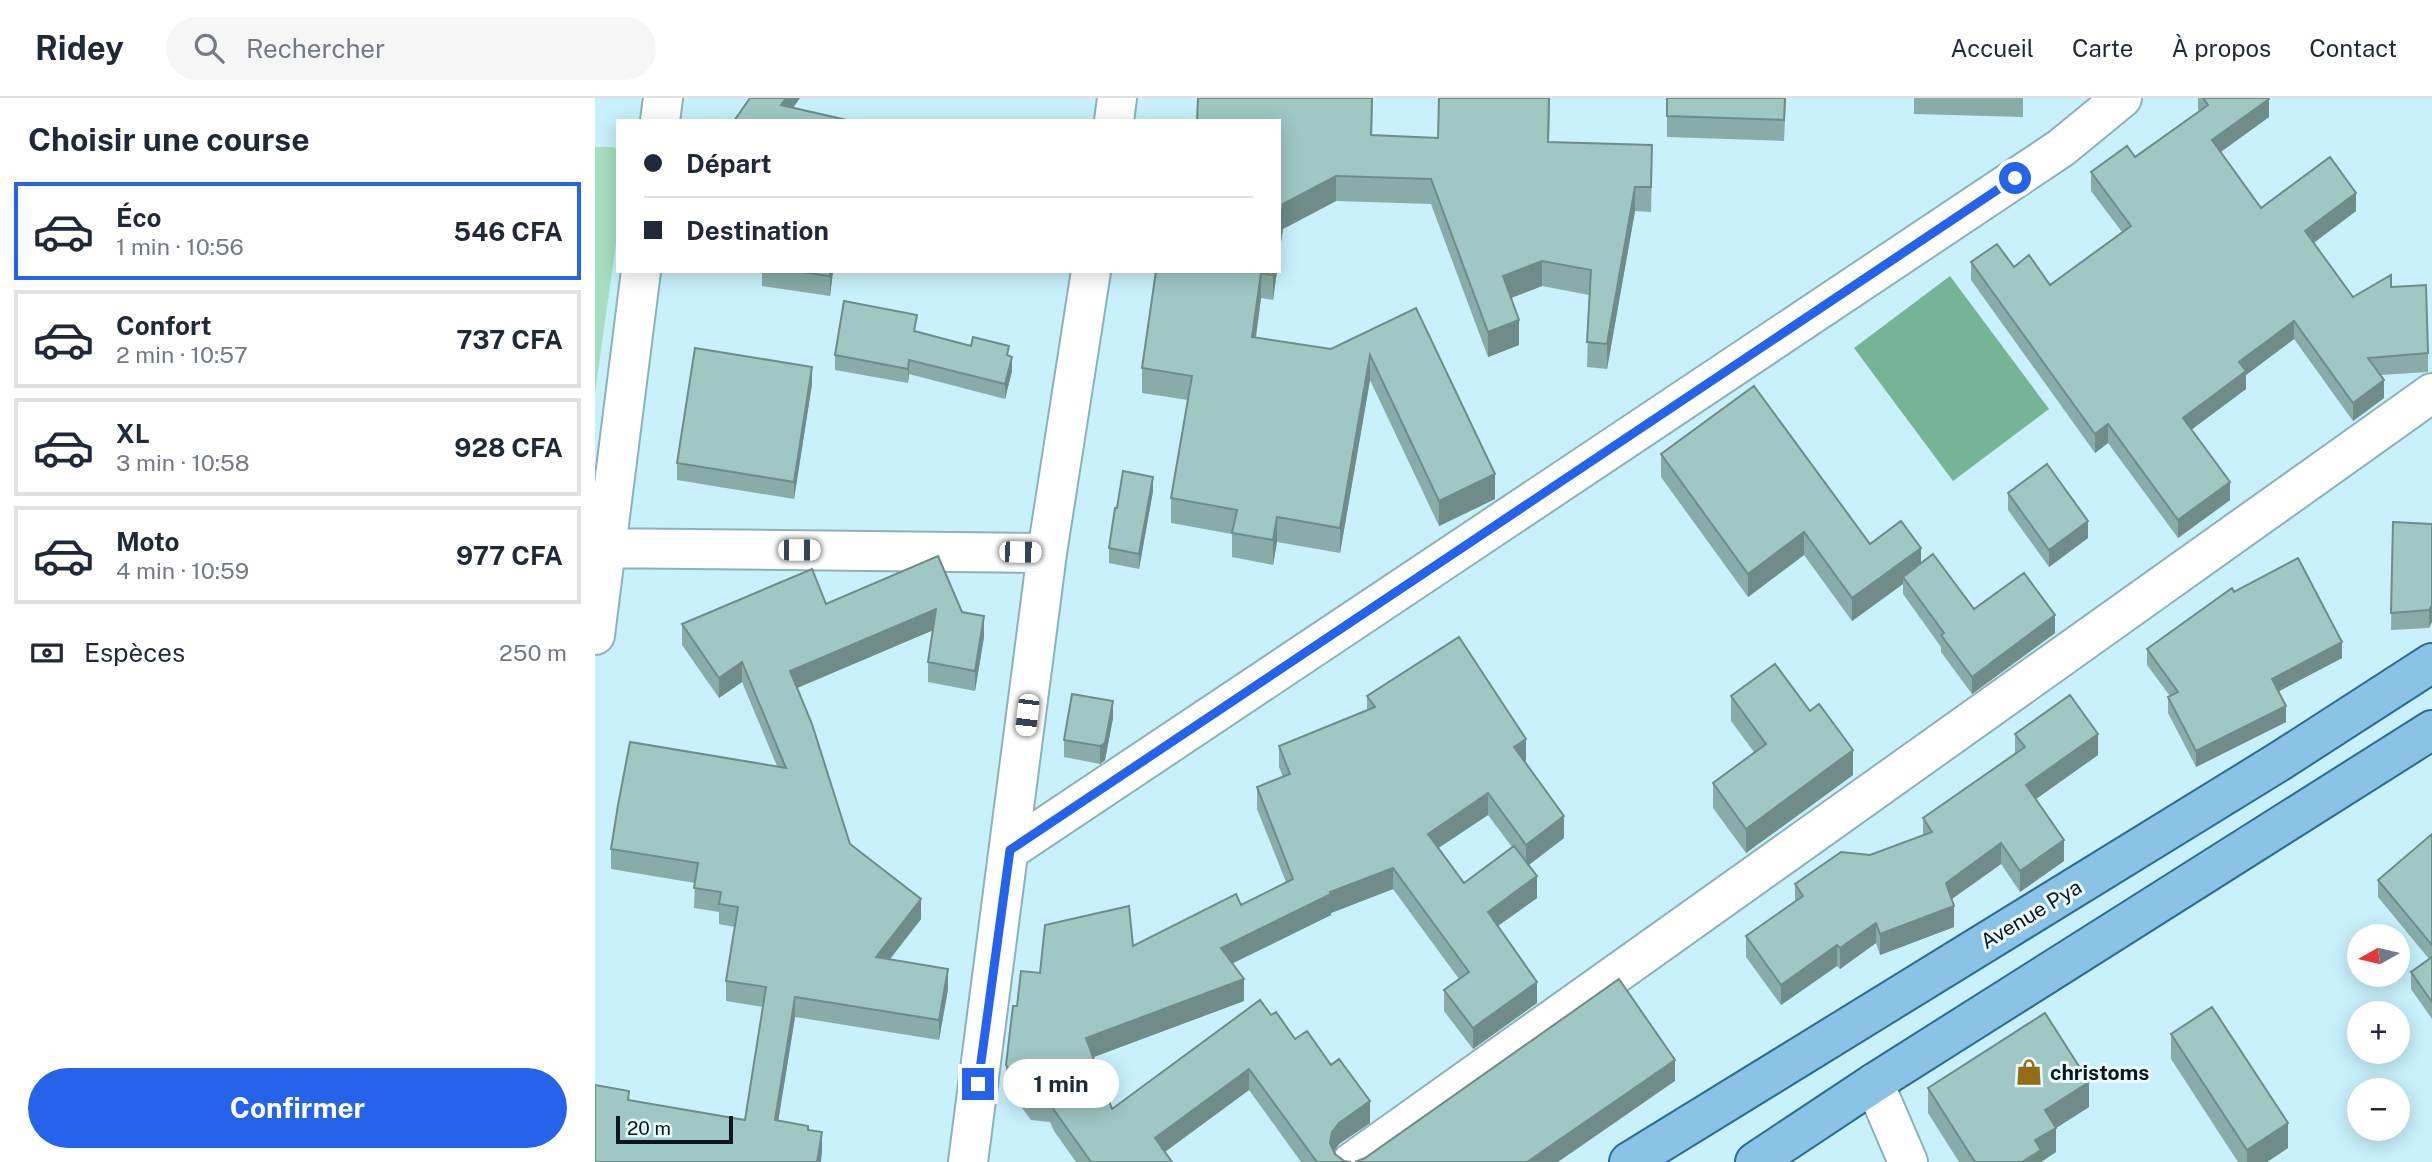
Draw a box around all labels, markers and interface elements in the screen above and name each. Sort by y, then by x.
search box [166,17,656,80]
text: Ridey [35,29,124,67]
icon: search [190,29,228,67]
text: Rechercher [246,33,385,64]
text: Accueil [1951,34,2034,62]
text: Carte [2072,34,2133,62]
text: À propos [2171,34,2271,62]
text: Contact [2309,34,2397,62]
text: Choisir une course [28,121,310,158]
text: Départ [686,148,772,179]
route start [1999,162,2031,194]
icon: car [32,200,95,263]
text: Éco [116,202,162,233]
text: Destination [686,215,829,246]
text: 546 CFA [454,216,563,247]
text: 1 min · 10:56 [116,233,244,260]
icon: car [32,308,95,371]
text: Confort [116,310,212,341]
text: 737 CFA [456,324,563,355]
text: 2 min · 10:57 [116,341,248,368]
icon: car [32,416,95,479]
text: XL [116,418,150,449]
text: 928 CFA [454,432,563,463]
text: 3 min · 10:58 [116,449,250,476]
icon: car [32,524,95,587]
text: Moto [116,526,179,557]
text: 977 CFA [456,540,563,571]
car [779,540,821,561]
car [999,541,1042,563]
text: 4 min · 10:59 [116,557,249,584]
icon: cash [28,634,66,672]
text: Espèces [84,637,185,668]
text: 250 m [499,639,567,666]
car [1015,693,1040,737]
street label: Avenue Pya [1976,874,2086,954]
north arrow [2347,924,2410,987]
map controls [2347,924,2410,1141]
button: + [2347,1001,2410,1064]
shop icon: christoms [2014,1057,2044,1087]
callout: 1 min [1003,1060,1118,1108]
place label: christoms [2050,1060,2149,1085]
button: Confirmer [28,1068,567,1148]
route end [962,1068,994,1100]
text: 1 min [1033,1070,1089,1097]
button: − [2347,1078,2410,1141]
scale bar [616,1113,733,1145]
text: 20 m [627,1117,671,1139]

